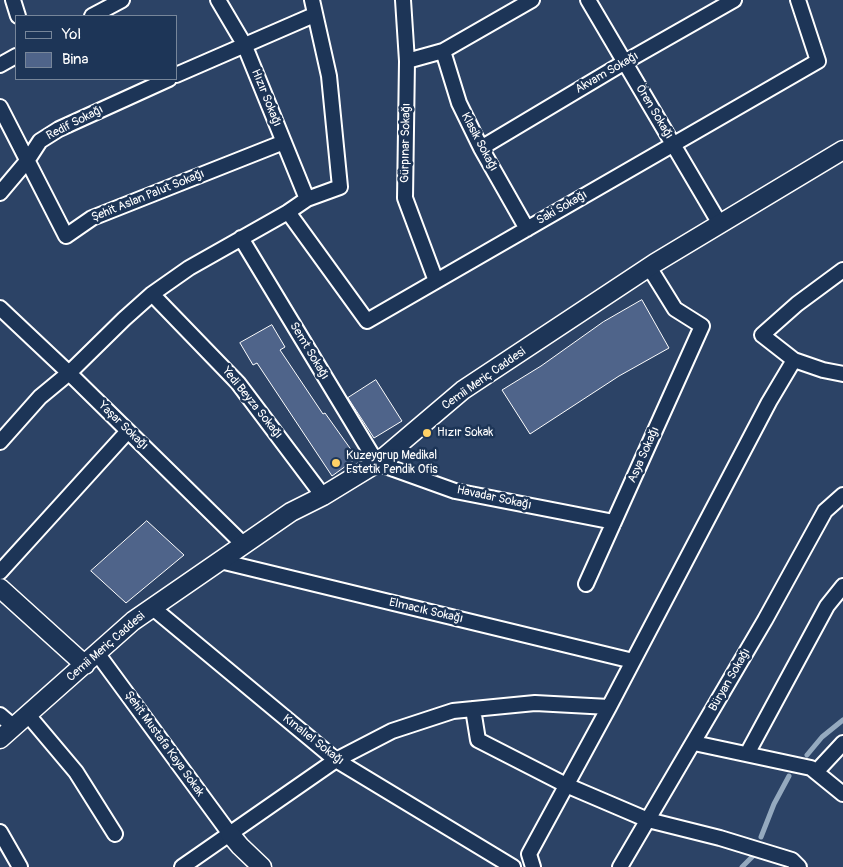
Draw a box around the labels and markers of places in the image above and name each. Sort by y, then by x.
place label: Hızır Sokak [437,426,493,440]
marker: Hızır Sokak [421,427,433,439]
place label: Kuzeygrup Medikal Estetik Pendik Ofis [346,449,438,477]
marker: Kuzeygrup Medikal Estetik Pendik Ofis [330,457,342,469]

